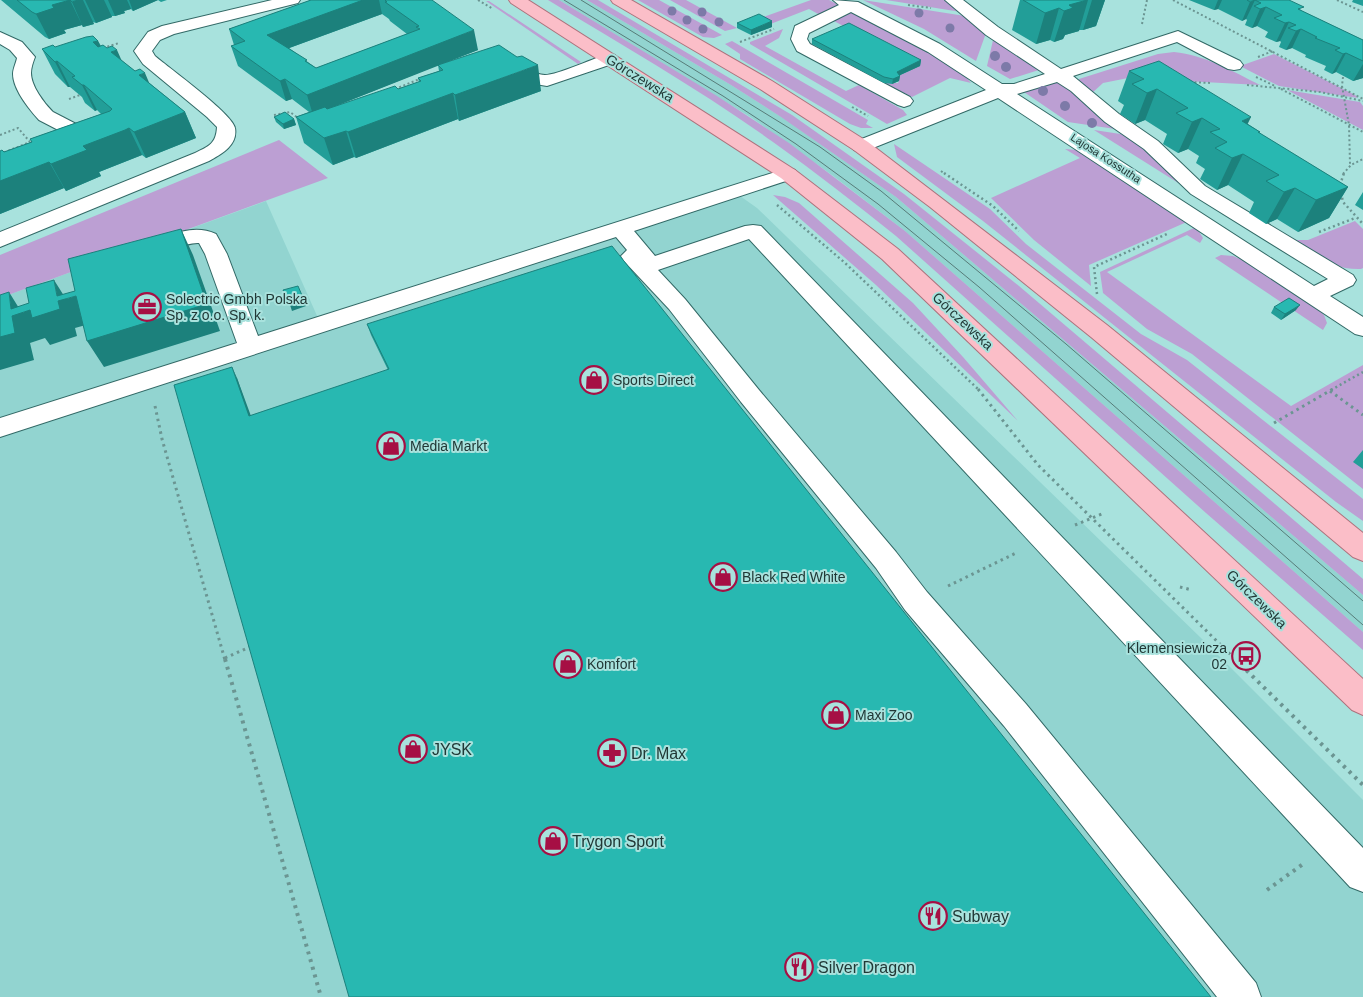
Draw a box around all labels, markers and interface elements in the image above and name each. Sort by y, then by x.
street label: Górczewska [603,51,677,105]
street label: Lajosa Kossutha [1069,131,1144,186]
street label: Górczewska [929,289,997,353]
place label: Solectric Gmbh Polska Sp. z o.o. Sp. k. [166,291,308,323]
office icon: Solectric Gmbh Polska Sp. z o.o. Sp. k. [132,292,162,322]
shop icon: Sports Direct [579,365,609,395]
place label: Sports Direct [613,372,694,388]
shop icon: Media Markt [376,431,406,461]
place label: Media Markt [410,438,487,454]
shop icon: Black Red White [708,562,738,592]
street label: Górczewska [1224,566,1290,632]
place label: Black Red White [742,569,846,585]
place label: Klemensiewicza 02 [1127,640,1227,672]
bus stop icon: Klemensiewicza 02 [1231,641,1261,671]
shop icon: Komfort [553,649,583,679]
place label: Komfort [587,656,636,672]
shop icon: Maxi Zoo [821,700,851,730]
place label: Maxi Zoo [855,707,913,723]
shop icon: JYSK [398,734,428,764]
pharmacy icon: Dr. Max [597,738,627,768]
place label: JYSK [432,741,472,758]
place label: Dr. Max [631,745,686,762]
shop icon: Trygon Sport [538,826,568,856]
place label: Trygon Sport [572,833,664,850]
restaurant icon: Subway [918,901,948,931]
place label: Subway [952,908,1009,925]
restaurant icon: Silver Dragon [784,952,814,982]
place label: Silver Dragon [818,959,915,976]

